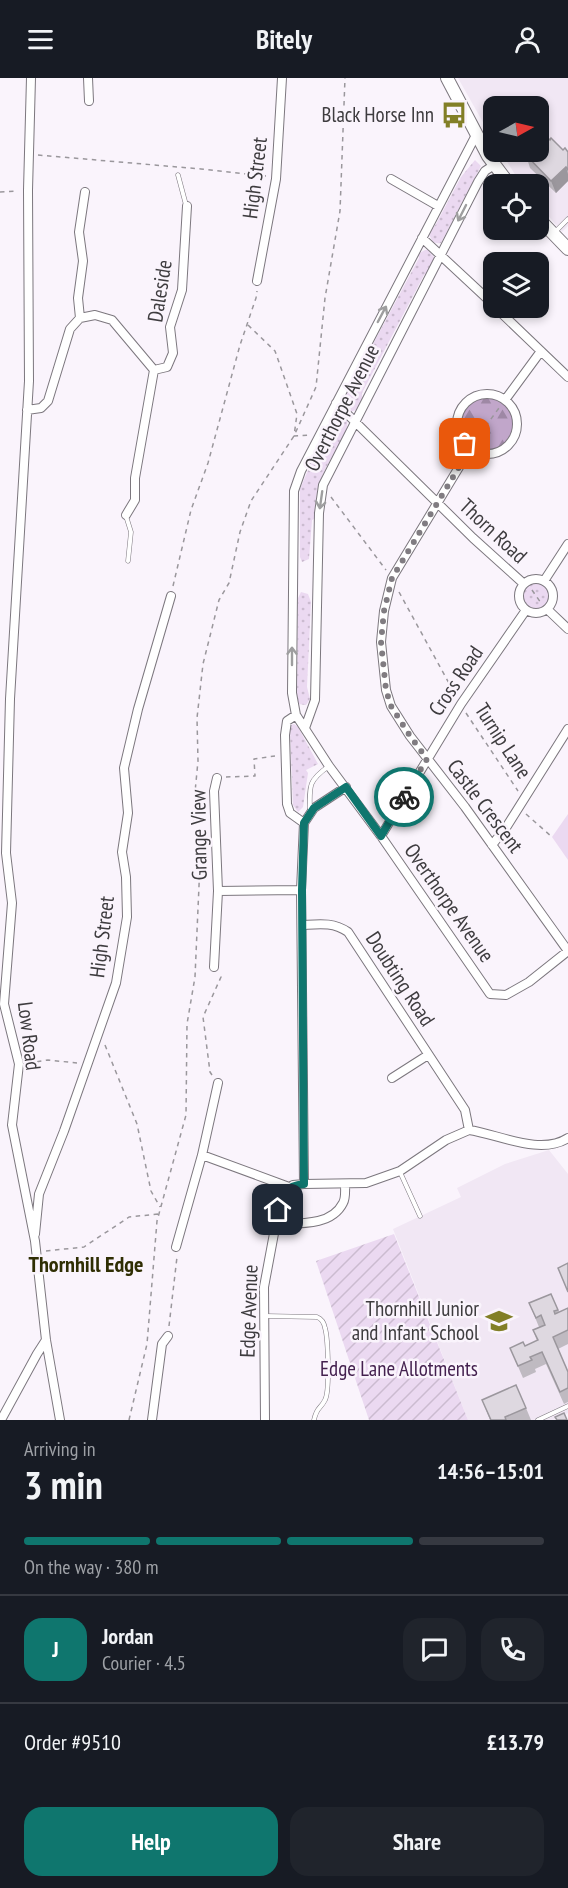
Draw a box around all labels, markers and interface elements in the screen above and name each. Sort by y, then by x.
text: Bitely [256,22,312,56]
icon: menu [24,23,57,56]
icon: person [511,23,544,56]
north arrow [483,96,549,162]
map controls [483,96,549,318]
bus stop icon: Black Horse Inn [439,100,469,130]
place label: Black Horse Inn [322,101,434,128]
street label: High Street [236,135,273,220]
button: locate [483,174,549,240]
one-way arrow [456,203,467,221]
button: layers [483,252,549,318]
street label: Daleside [141,258,178,324]
one-way arrow [376,306,388,323]
street label: Overthorpe Avenue [298,340,385,476]
pin [439,418,490,469]
icon: bag [448,427,481,460]
one-way arrow [315,490,326,510]
street label: Thorn Road [454,492,533,569]
street label: Cross Road [422,641,489,721]
one-way arrow [286,647,298,667]
street label: Turnip Lane [469,698,538,784]
street label: Castle Crescent [441,754,530,858]
courier [374,767,434,827]
icon: bike [388,781,421,814]
street label: Grange View [184,789,213,881]
street label: Overthorpe Avenue [398,838,500,967]
street label: High Street [83,894,120,979]
street label: Doubting Road [360,926,441,1031]
street label: Low Road [12,1000,47,1072]
pin [252,1184,303,1235]
icon: home [261,1193,294,1226]
district label: Thornhill Edge [29,1250,143,1278]
street label: Edge Avenue [233,1264,264,1358]
place label: Thornhill Junior and Infant School [352,1295,479,1346]
school or university icon: Thornhill Junior and Infant School [484,1306,514,1336]
park label: Edge Lane Allotments [320,1355,478,1382]
text: Arriving in [24,1436,96,1462]
text: 14:56–15:01 [437,1457,544,1485]
text: 3 min [24,1459,103,1510]
text: On the way · 380 m [24,1554,159,1580]
button: chat [403,1618,466,1681]
button: phone [481,1618,544,1681]
text: Jordan [102,1622,153,1650]
text: J [52,1635,59,1663]
text: Courier · 4.5 [102,1650,186,1676]
text: Order #9510 [24,1728,121,1756]
text: £13.79 [487,1728,544,1756]
button: Help [24,1807,278,1876]
button: Share [290,1807,544,1876]

